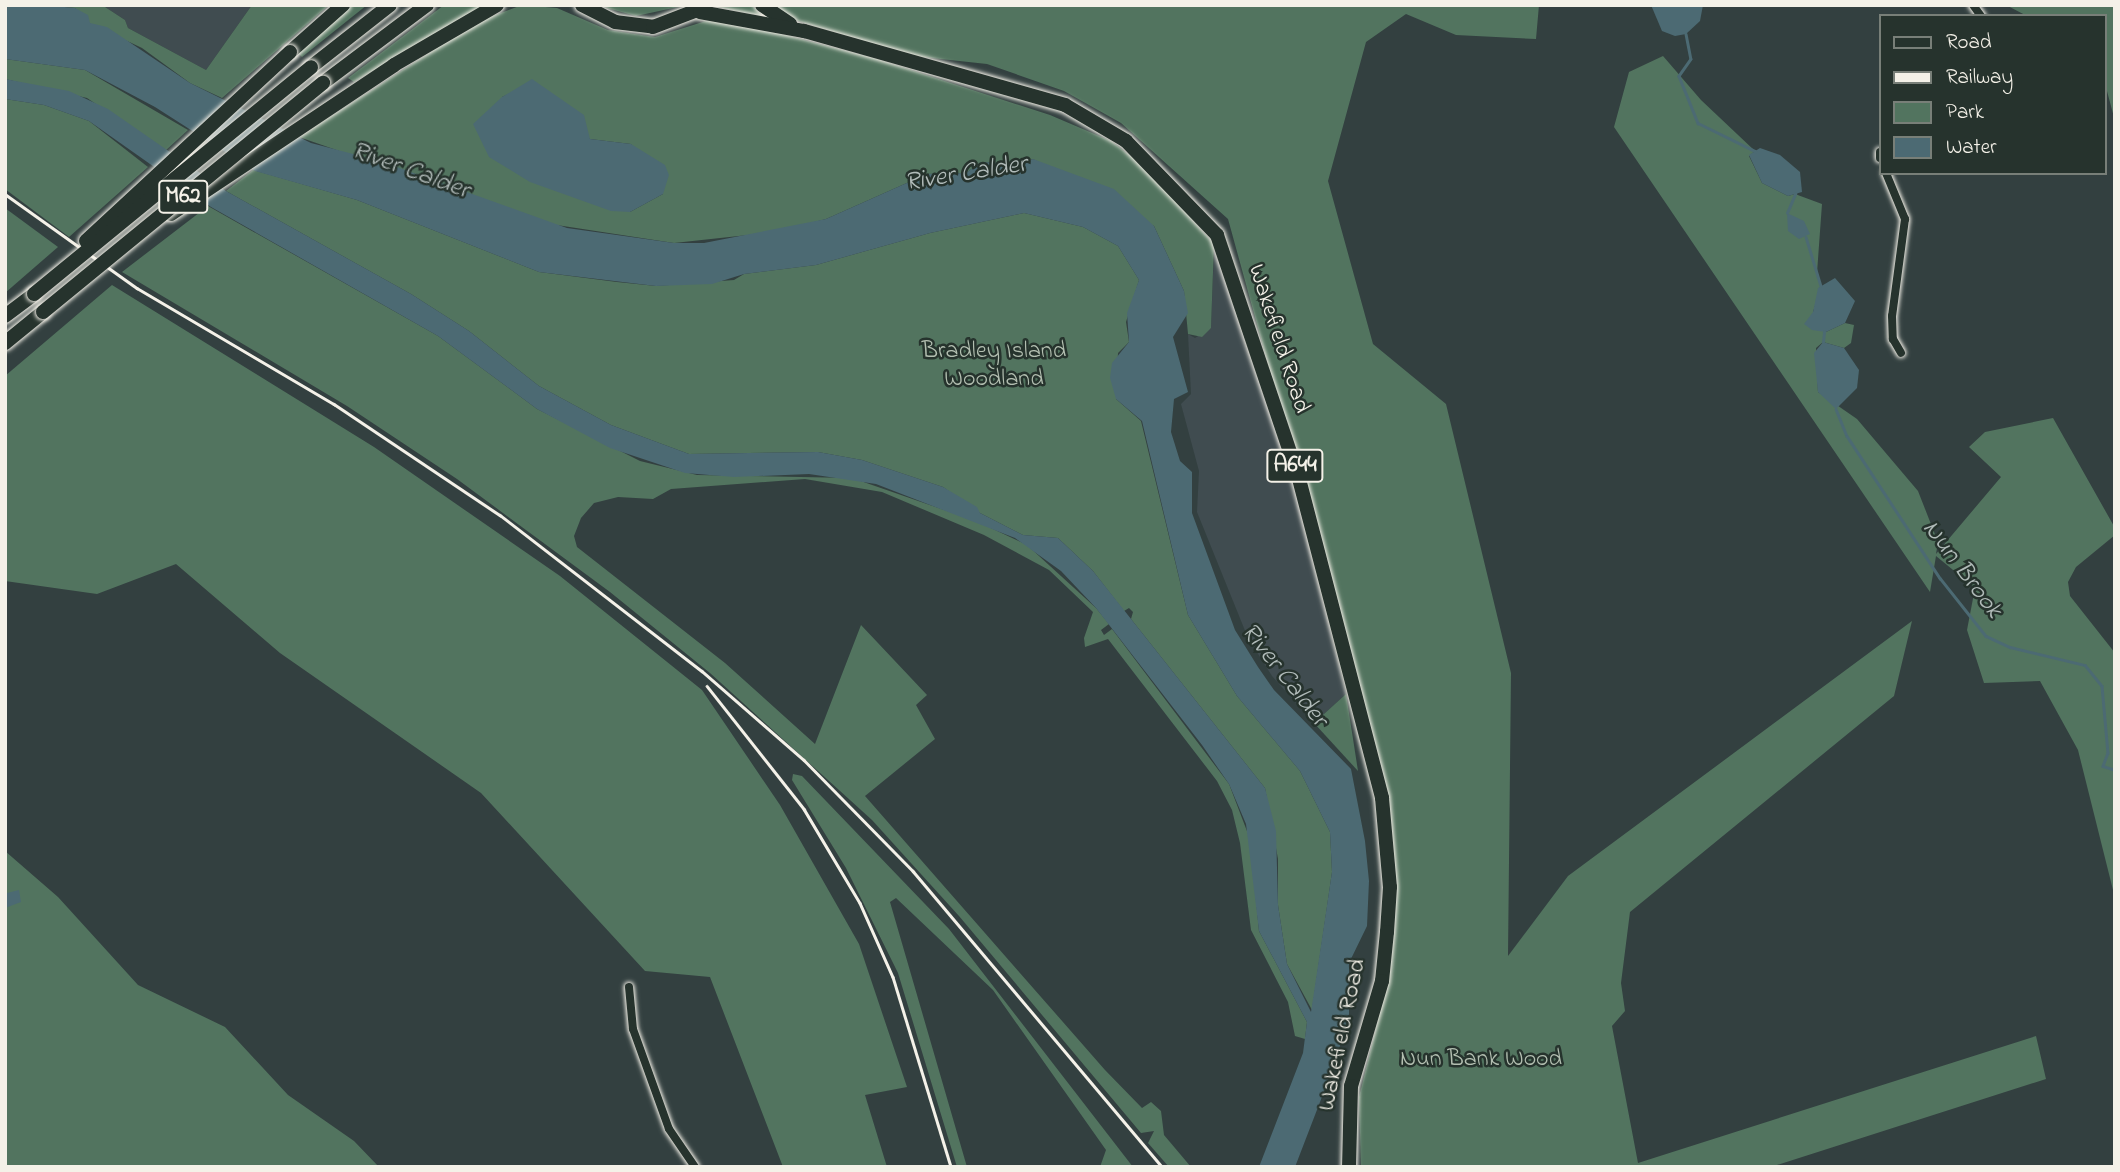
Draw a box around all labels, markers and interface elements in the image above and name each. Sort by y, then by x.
legend [1878,14,2106,175]
text: Road [1946,28,1992,58]
text: Railway [1946,63,2013,93]
text: Park [1946,98,1984,128]
text: Water [1946,133,1997,163]
water label: River Calder [347,136,473,208]
water label: River Calder [903,150,1029,200]
road number: M62 [157,178,209,216]
street label: Wakefield Road [1240,261,1316,417]
park label: Bradley Island Woodland [922,338,1066,394]
road number: A644 [1265,446,1325,486]
water label: Nun Brook [1914,515,2008,625]
water label: River Calder [1233,618,1333,734]
street label: Wakefield Road [1313,956,1373,1114]
park label: Nun Bank Wood [1400,1046,1562,1074]

